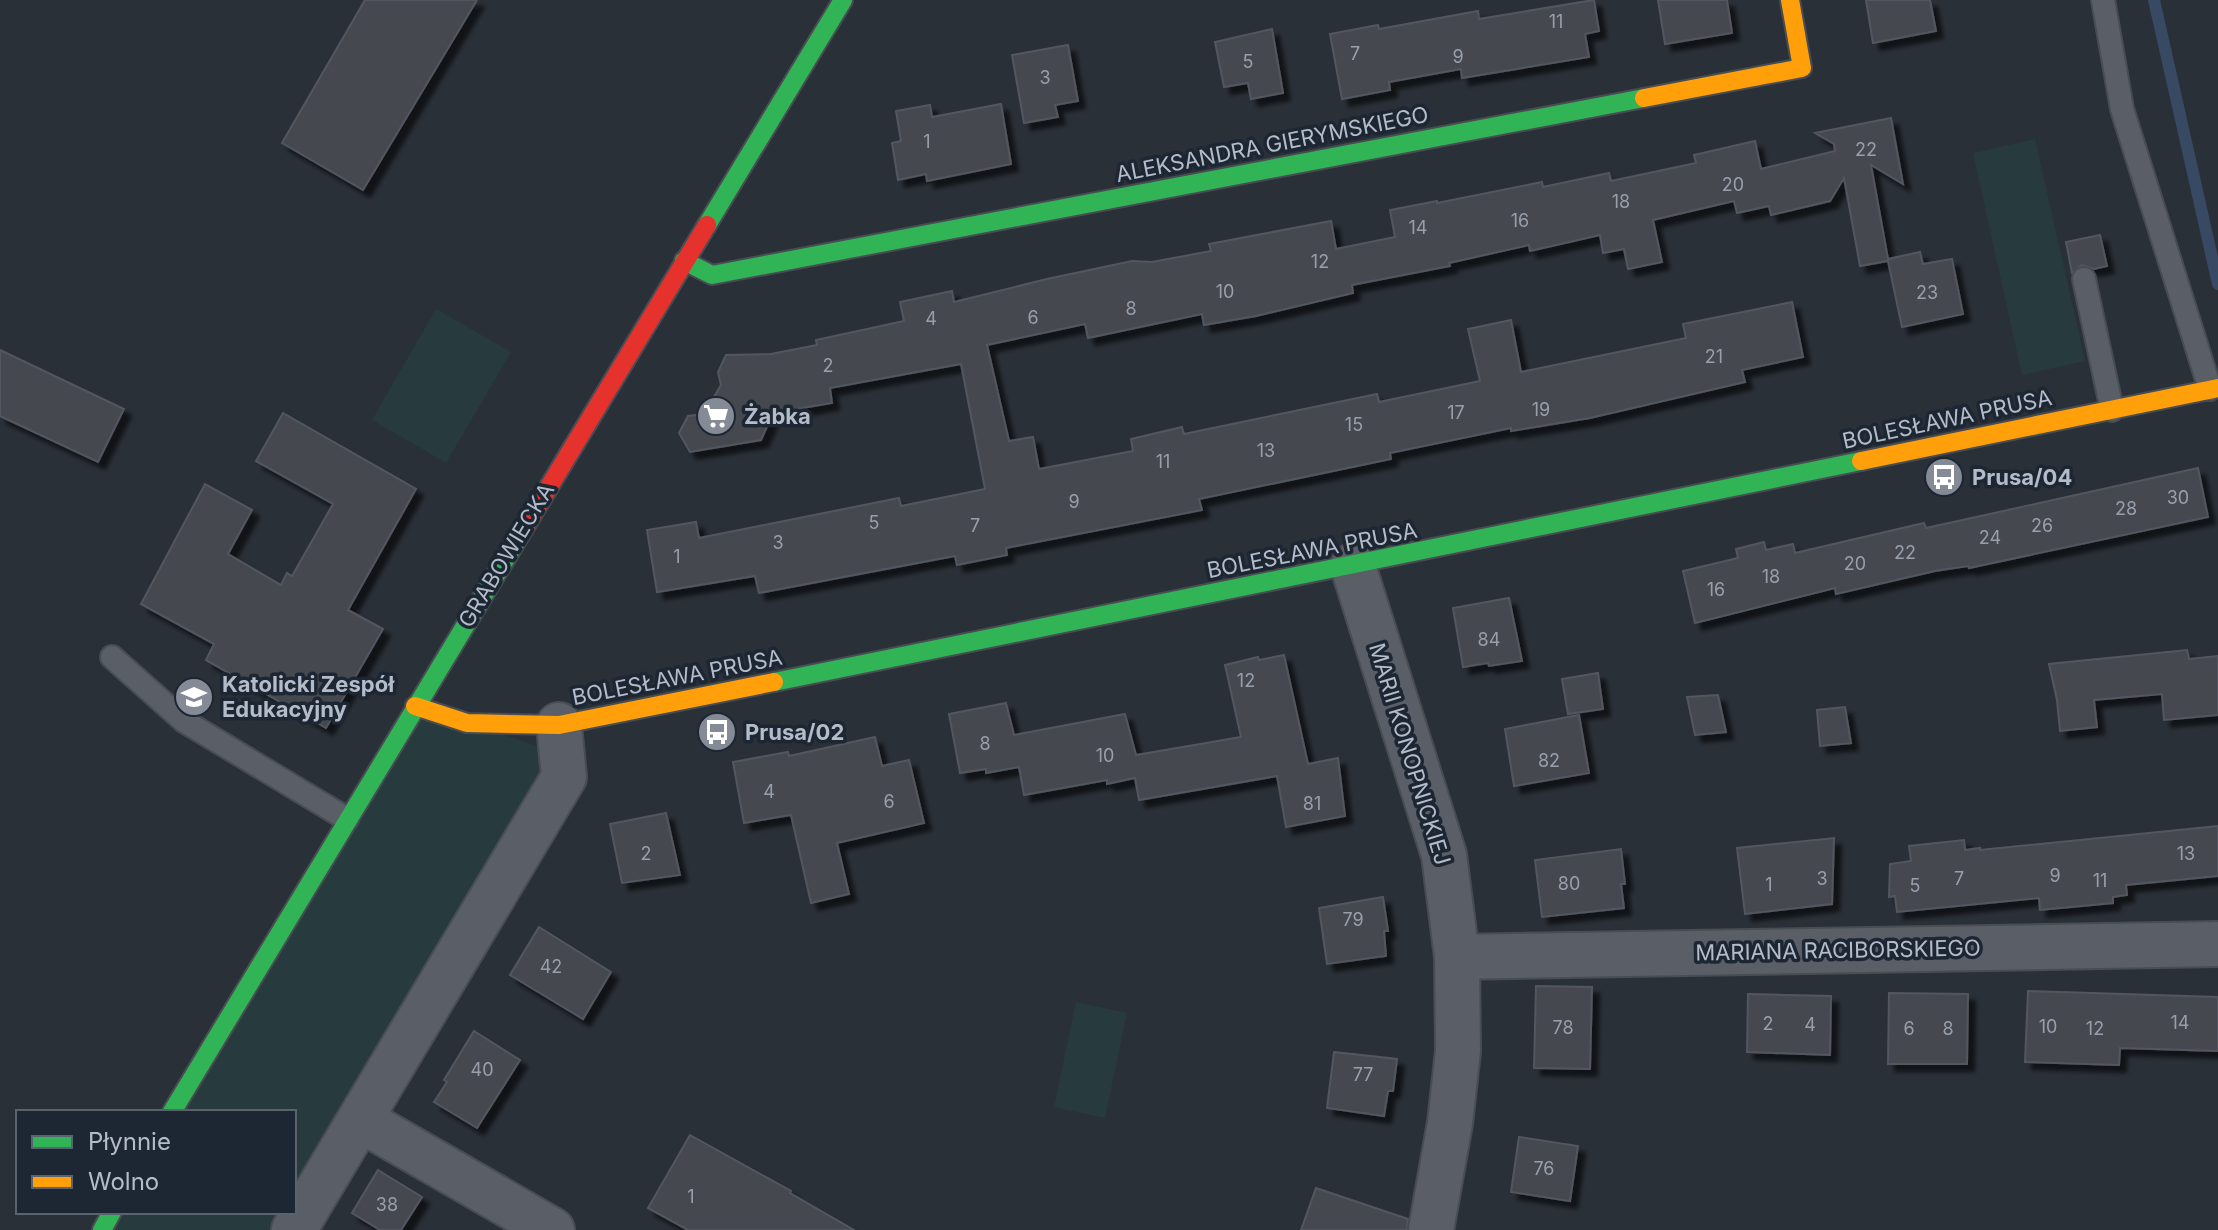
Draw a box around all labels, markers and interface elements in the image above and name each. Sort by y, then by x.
house number: 11 [1549,11,1563,32]
house number: 7 [1350,43,1360,64]
house number: 9 [1452,46,1464,67]
house number: 5 [1243,51,1253,72]
house number: 3 [1039,67,1051,88]
street label: ALEKSANDRA GIERYMSKIEGO [1113,101,1431,187]
house number: 1 [923,131,931,152]
house number: 22 [1855,139,1877,160]
house number: 20 [1722,174,1744,195]
house number: 18 [1612,191,1630,212]
house number: 16 [1511,210,1529,231]
house number: 14 [1409,217,1427,238]
house number: 12 [1311,251,1329,272]
house number: 10 [1216,281,1234,302]
house number: 23 [1916,282,1938,303]
house number: 8 [1125,298,1137,319]
house number: 6 [1027,307,1039,328]
house number: 4 [925,308,937,329]
house number: 21 [1705,346,1723,367]
house number: 2 [823,355,833,376]
street label: BOLESŁAWA PRUSA [1840,384,2054,454]
supermarket icon: Żabka [695,395,737,437]
house number: 19 [1532,399,1550,420]
house number: 17 [1447,402,1465,423]
place label: Żabka [744,403,811,429]
house number: 15 [1345,414,1363,435]
house number: 13 [1257,440,1275,461]
house number: 11 [1156,451,1170,472]
bus stop icon: Prusa/04 [1923,456,1965,498]
place label: Prusa/04 [1972,464,2072,490]
street label: GRABOWIECKA [453,478,559,632]
house number: 30 [2167,487,2189,508]
house number: 9 [1068,491,1080,512]
house number: 28 [2115,498,2137,519]
house number: 5 [869,512,879,533]
house number: 7 [970,515,980,536]
house number: 26 [2031,515,2053,536]
street label: BOLESŁAWA PRUSA [1205,517,1419,583]
house number: 24 [1979,527,2001,548]
house number: 3 [772,532,784,553]
house number: 22 [1894,542,1916,563]
house number: 1 [673,546,681,567]
house number: 20 [1844,553,1866,574]
house number: 18 [1762,566,1780,587]
house number: 16 [1707,579,1725,600]
house number: 84 [1478,629,1500,650]
street label: MARII KONOPNICKIEJ [1364,640,1456,868]
street label: BOLESŁAWA PRUSA [570,644,784,710]
house number: 12 [1237,670,1255,691]
place label: Katolicki Zespół Edukacyjny [222,671,395,722]
school or university icon: Katolicki Zespół Edukacyjny [173,676,215,718]
bus stop icon: Prusa/02 [696,711,738,753]
place label: Prusa/02 [745,719,844,745]
house number: 8 [979,733,991,754]
house number: 10 [1096,745,1114,766]
house number: 82 [1538,750,1560,771]
house number: 4 [763,781,775,802]
house number: 6 [883,791,895,812]
house number: 81 [1303,793,1321,814]
house number: 2 [641,843,651,864]
house number: 13 [2177,843,2195,864]
house number: 9 [2049,865,2061,886]
house number: 3 [1816,868,1828,889]
house number: 7 [1954,868,1964,889]
house number: 11 [2093,870,2107,891]
house number: 80 [1558,873,1580,894]
house number: 1 [1765,874,1773,895]
house number: 5 [1910,875,1920,896]
house number: 79 [1342,909,1364,930]
street label: MARIANA RACIBORSKIEGO [1695,935,1981,965]
house number: 42 [540,956,562,977]
house number: 14 [2171,1012,2189,1033]
house number: 2 [1763,1013,1773,1034]
house number: 4 [1804,1014,1816,1035]
house number: 10 [2039,1016,2057,1037]
house number: 78 [1552,1017,1574,1038]
house number: 6 [1903,1018,1915,1039]
house number: 8 [1942,1018,1954,1039]
house number: 12 [2086,1018,2104,1039]
house number: 40 [471,1059,493,1080]
house number: 77 [1353,1064,1373,1085]
legend [16,1110,296,1214]
text: Płynnie [88,1127,171,1156]
house number: 76 [1533,1158,1555,1179]
text: Wolno [88,1167,159,1196]
house number: 1 [687,1186,695,1207]
house number: 38 [376,1194,398,1215]

